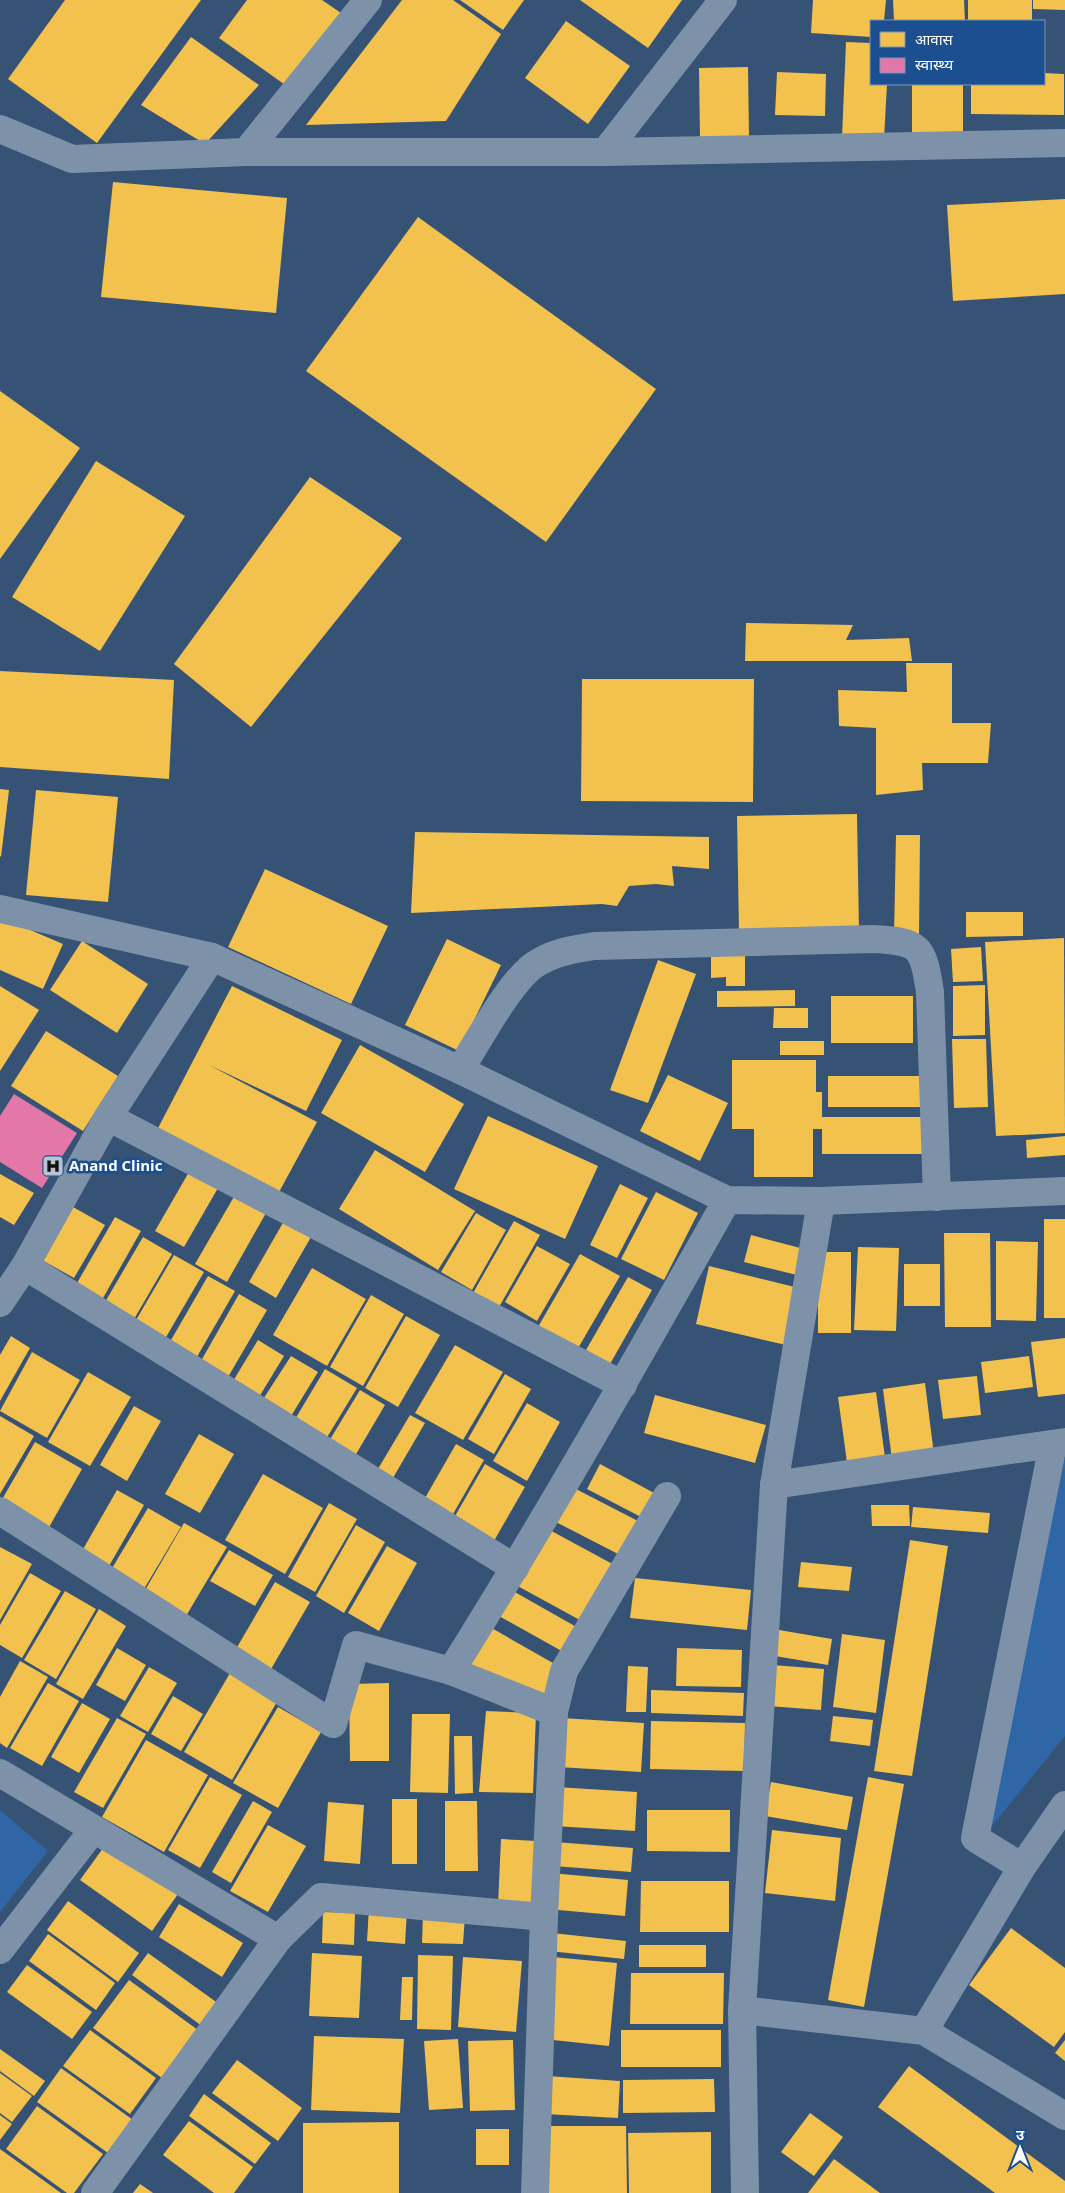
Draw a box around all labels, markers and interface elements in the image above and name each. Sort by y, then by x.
legend [870,20,1045,85]
text: आवास [915,29,954,49]
text: स्वास्थ्य [915,54,953,74]
hospital icon: Anand Clinic [41,1154,65,1178]
place label: Anand Clinic [69,1155,163,1175]
north arrow [995,2123,1045,2173]
text: उ [1016,2125,1025,2144]

